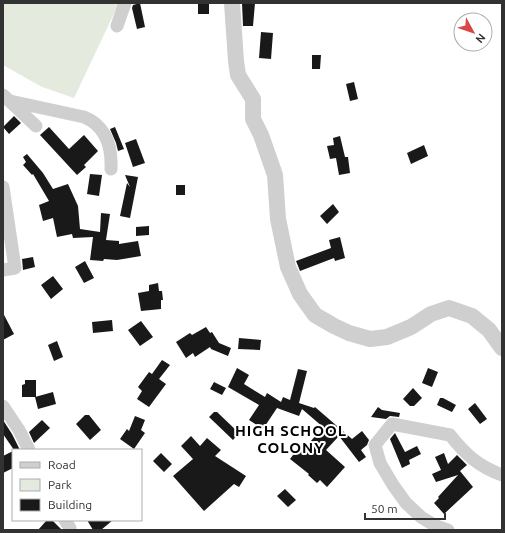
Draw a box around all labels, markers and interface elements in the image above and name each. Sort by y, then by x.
north arrow [453,12,493,52]
text: N [473,31,488,45]
district label: HIGH SCHOOL COLONY [235,422,347,456]
legend [12,449,142,521]
text: Road [48,458,76,471]
text: Park [48,478,72,491]
scale bar [365,495,445,521]
text: Building [48,498,92,511]
text: 50 m [371,502,398,515]

